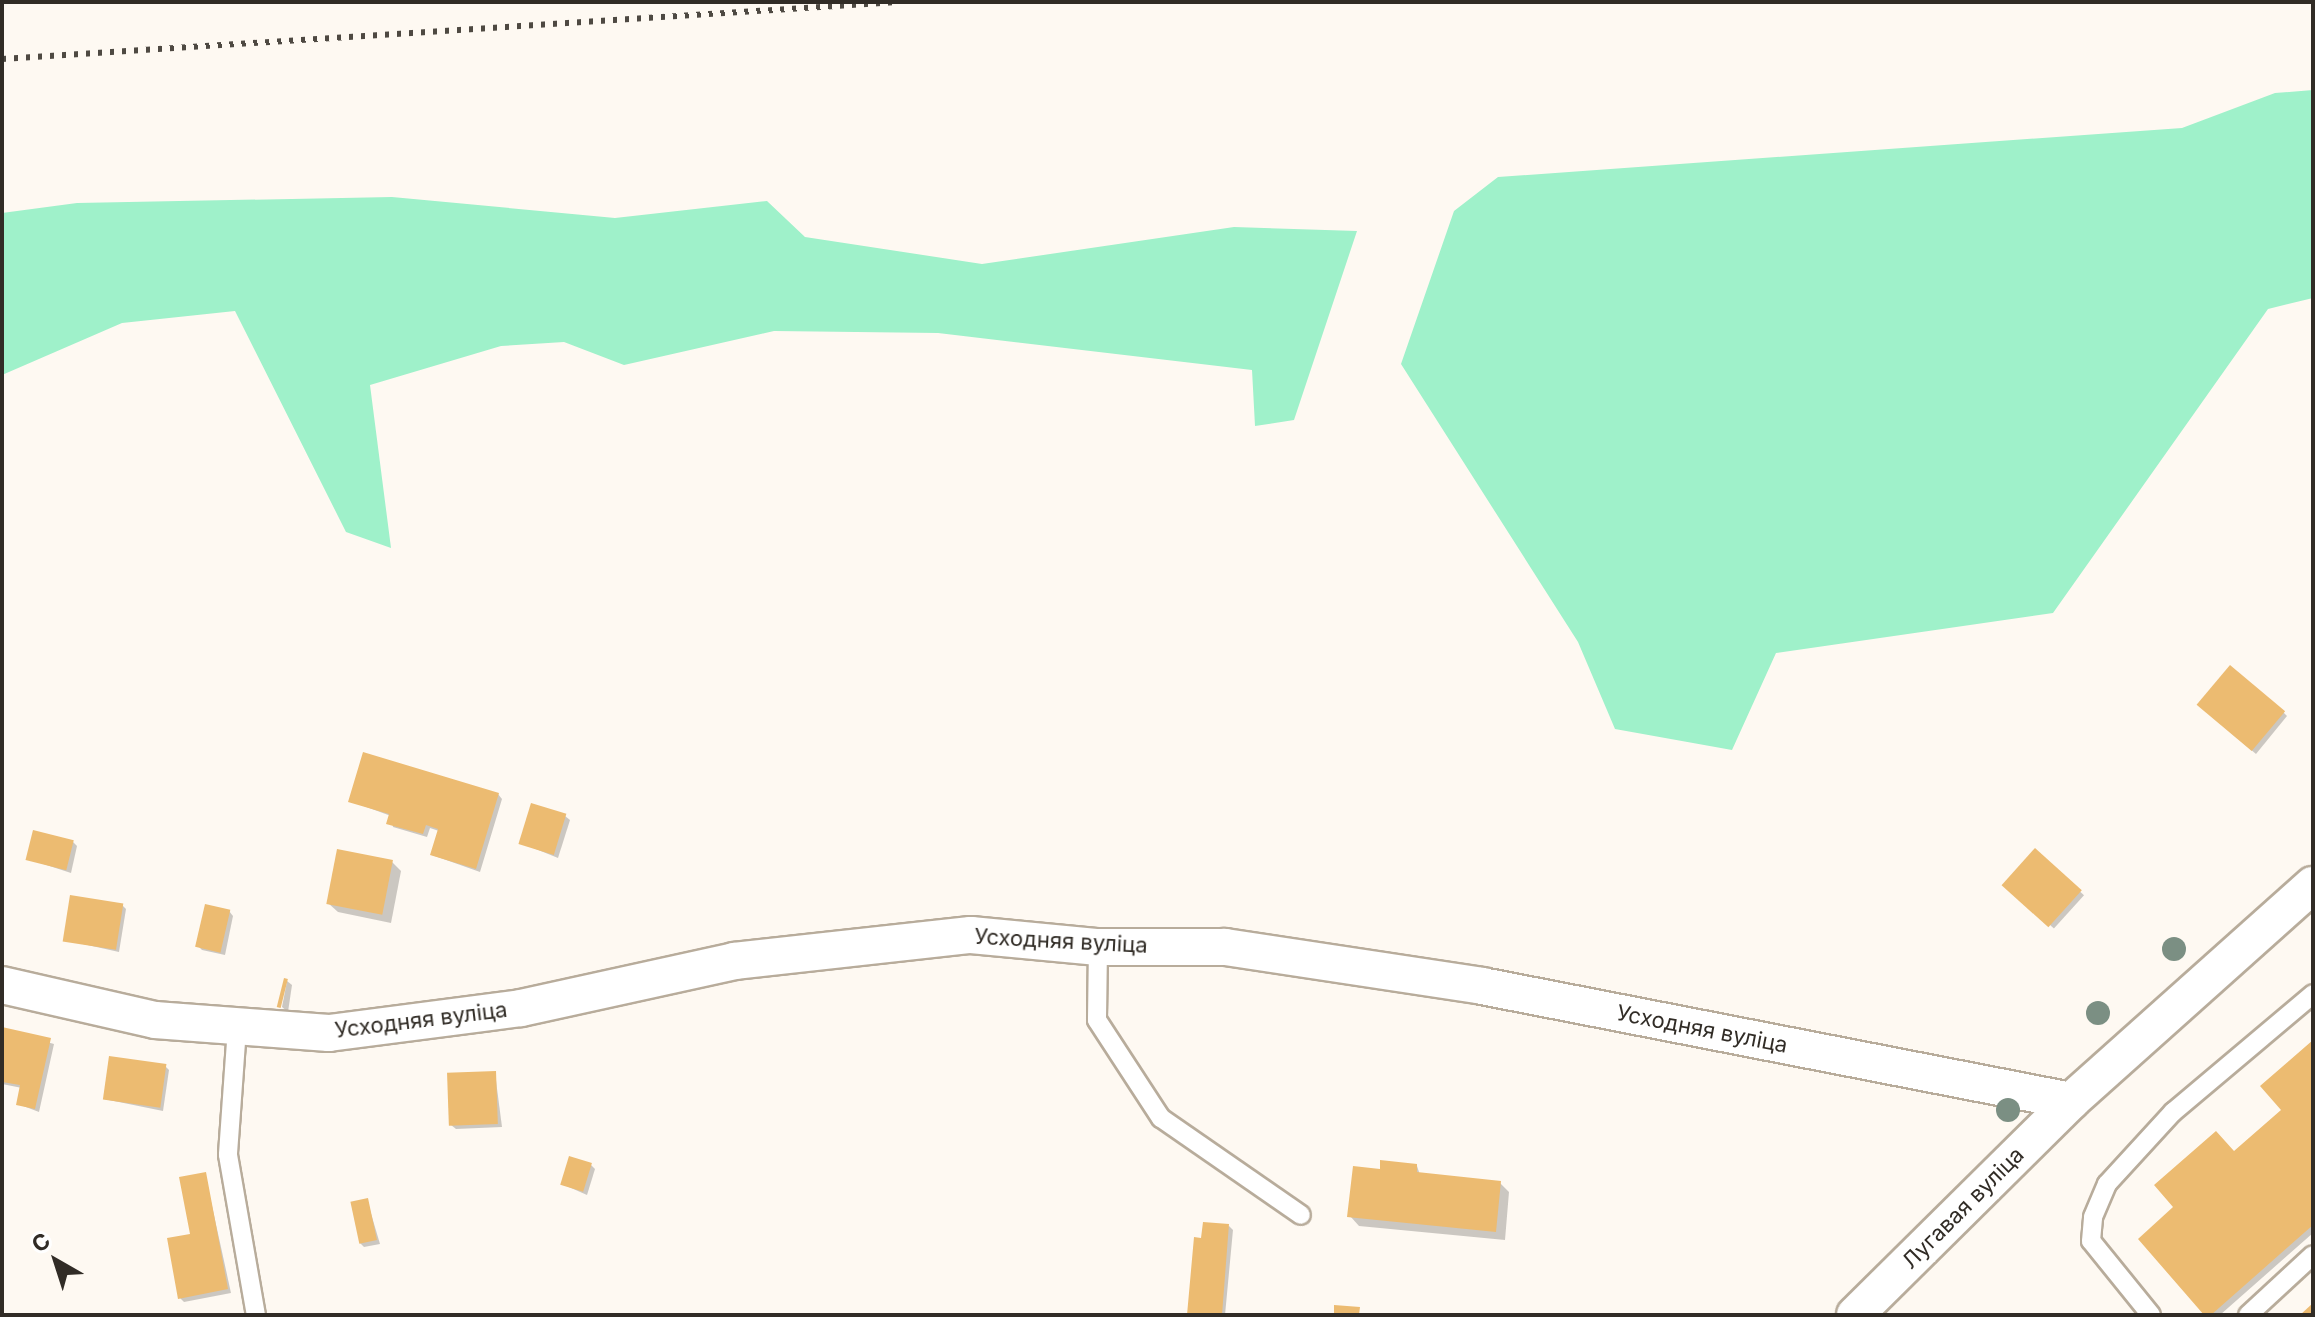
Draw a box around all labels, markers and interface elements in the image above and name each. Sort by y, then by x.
street label: Усходняя вуліца [974,923,1148,959]
street label: Усходняя вуліца [333,996,509,1044]
street label: Усходняя вуліца [1614,999,1790,1059]
street label: Лугавая вуліца [1897,1142,2029,1274]
north arrow [16,1221,96,1301]
text: С [26,1227,55,1258]

